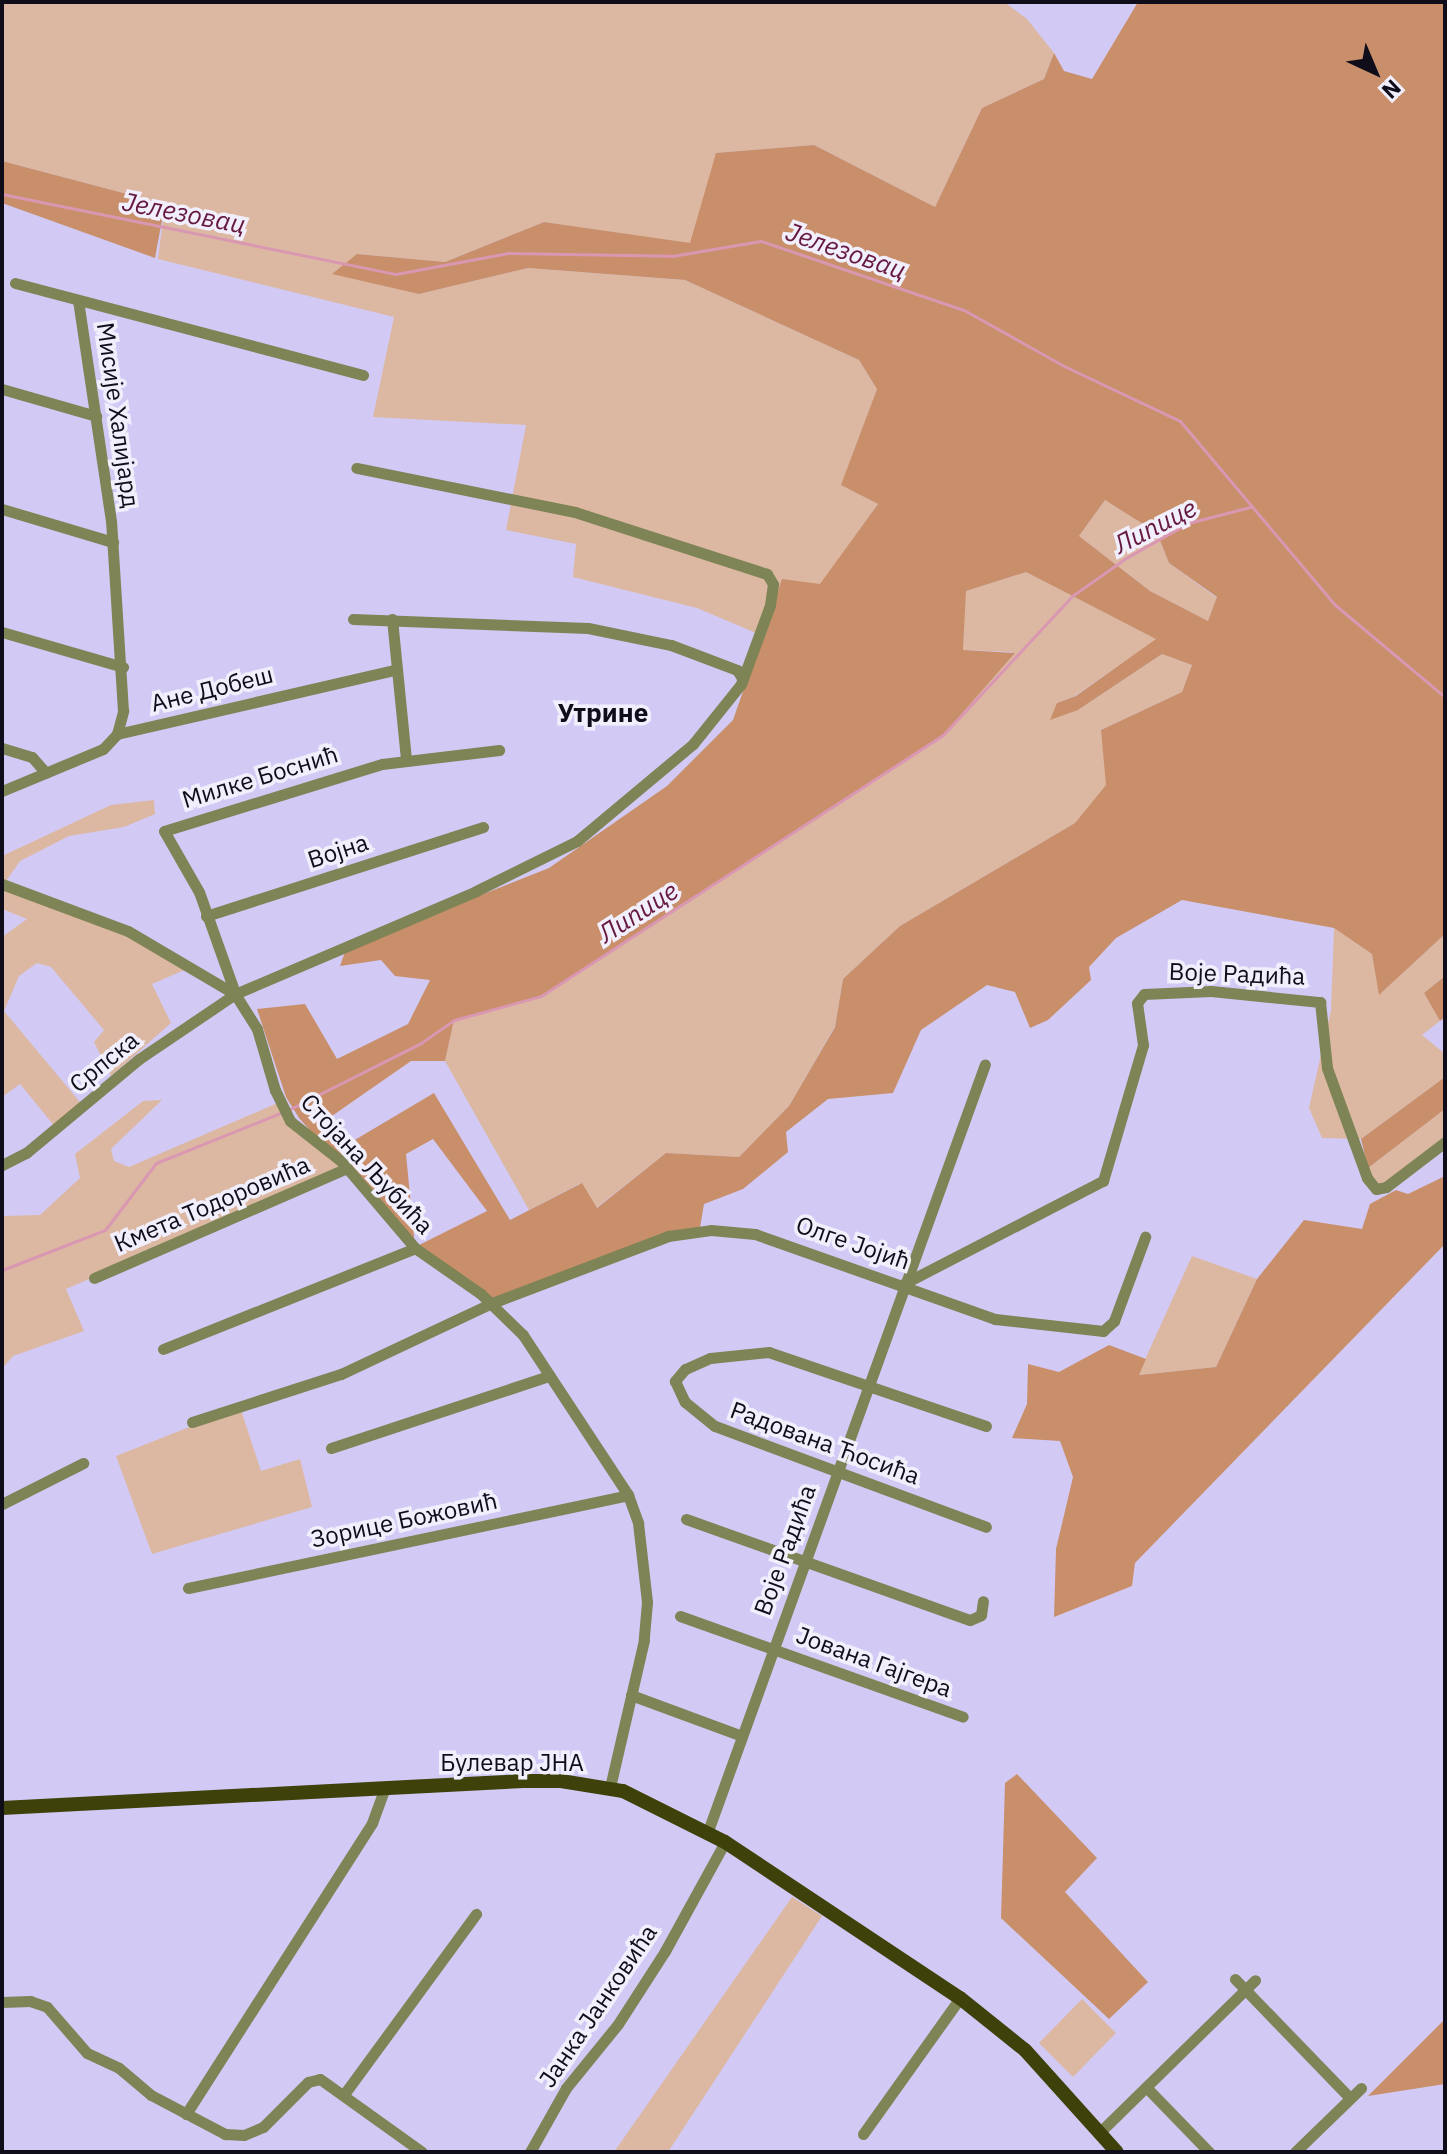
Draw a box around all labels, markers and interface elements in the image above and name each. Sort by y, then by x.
north arrow [1335,32,1415,112]
text: N [1376,74,1408,106]
water label: Јелезовац [120,186,248,240]
water label: Јелезовац [782,216,910,286]
street label: Мисије Халијард [91,320,145,510]
water label: Липице [1108,492,1202,560]
street label: Ане Добеш [148,660,276,718]
district label: Утрине [558,697,648,729]
street label: Милке Боснић [179,740,341,814]
street label: Војна [304,828,372,874]
water label: Липице [592,875,684,949]
street label: Воје Радића [1168,957,1306,991]
street label: Српска [64,1026,144,1098]
street label: Стојана Љубића [295,1088,439,1240]
street label: Кмета Тодоровића [110,1150,314,1258]
street label: Олге Јојић [792,1210,914,1276]
street label: Радована Ћосића [726,1395,924,1491]
street label: Воје Радића [748,1481,822,1619]
street label: Зорице Божовић [308,1486,500,1554]
street label: Јована Гајгера [792,1621,956,1703]
street label: Булевар ЈНА [440,1749,584,1777]
street label: Јанка Јанковића [533,1919,663,2093]

